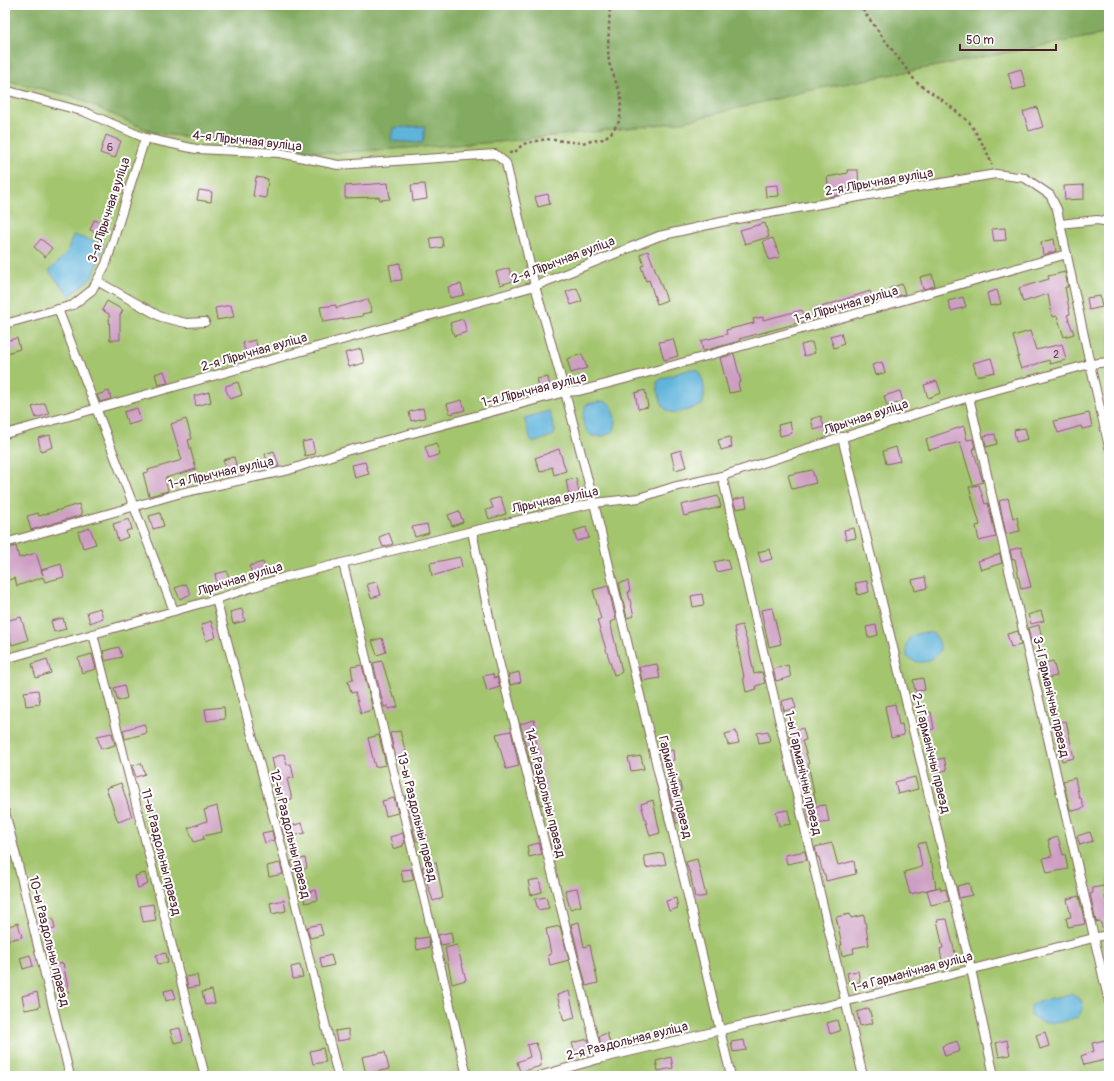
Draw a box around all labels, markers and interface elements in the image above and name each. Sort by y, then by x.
scale bar [960,26,1056,52]
text: 50 m [966,33,994,48]
street label: 4-я Лірычная вуліца [191,127,303,155]
house number: 6 [107,141,113,154]
street label: 3-я Лірычная вуліца [84,155,134,265]
street label: 2-я Лірычная вуліца [824,165,934,199]
street label: 2-я Лірычная вуліца [509,233,617,287]
street label: 1-я Лірычная вуліца [792,282,900,328]
street label: 2-я Лірычная вуліца [199,329,309,375]
house number: 2 [1053,348,1059,361]
street label: 1-я Лірычная вуліца [480,369,588,411]
street label: Лірычная вуліца [821,396,910,439]
street label: 1-я Лірычная вуліца [167,453,275,493]
street label: Лірычная вуліца [509,483,600,517]
street label: Лірычная вуліца [195,558,284,600]
street label: 3-і Гарманічны праезд [1029,635,1073,759]
street label: 2-і Гарманічны праезд [908,691,954,815]
street label: 1-ы Гарманічны праезд [781,709,825,837]
street label: 14-ы Раздольны праезд [521,727,569,859]
street label: Гарманічны праезд [654,734,696,840]
street label: 13-ы Раздольны праезд [393,751,441,883]
street label: 12-ы Раздольны праезд [266,768,314,900]
street label: 11-ы Раздольны праезд [137,787,185,917]
street label: 10-ы Раздольны праезд [25,874,73,1008]
street label: 1-я Гарманічная вуліца [850,948,974,996]
street label: 2-я Раздольная вуліца [564,1018,690,1064]

